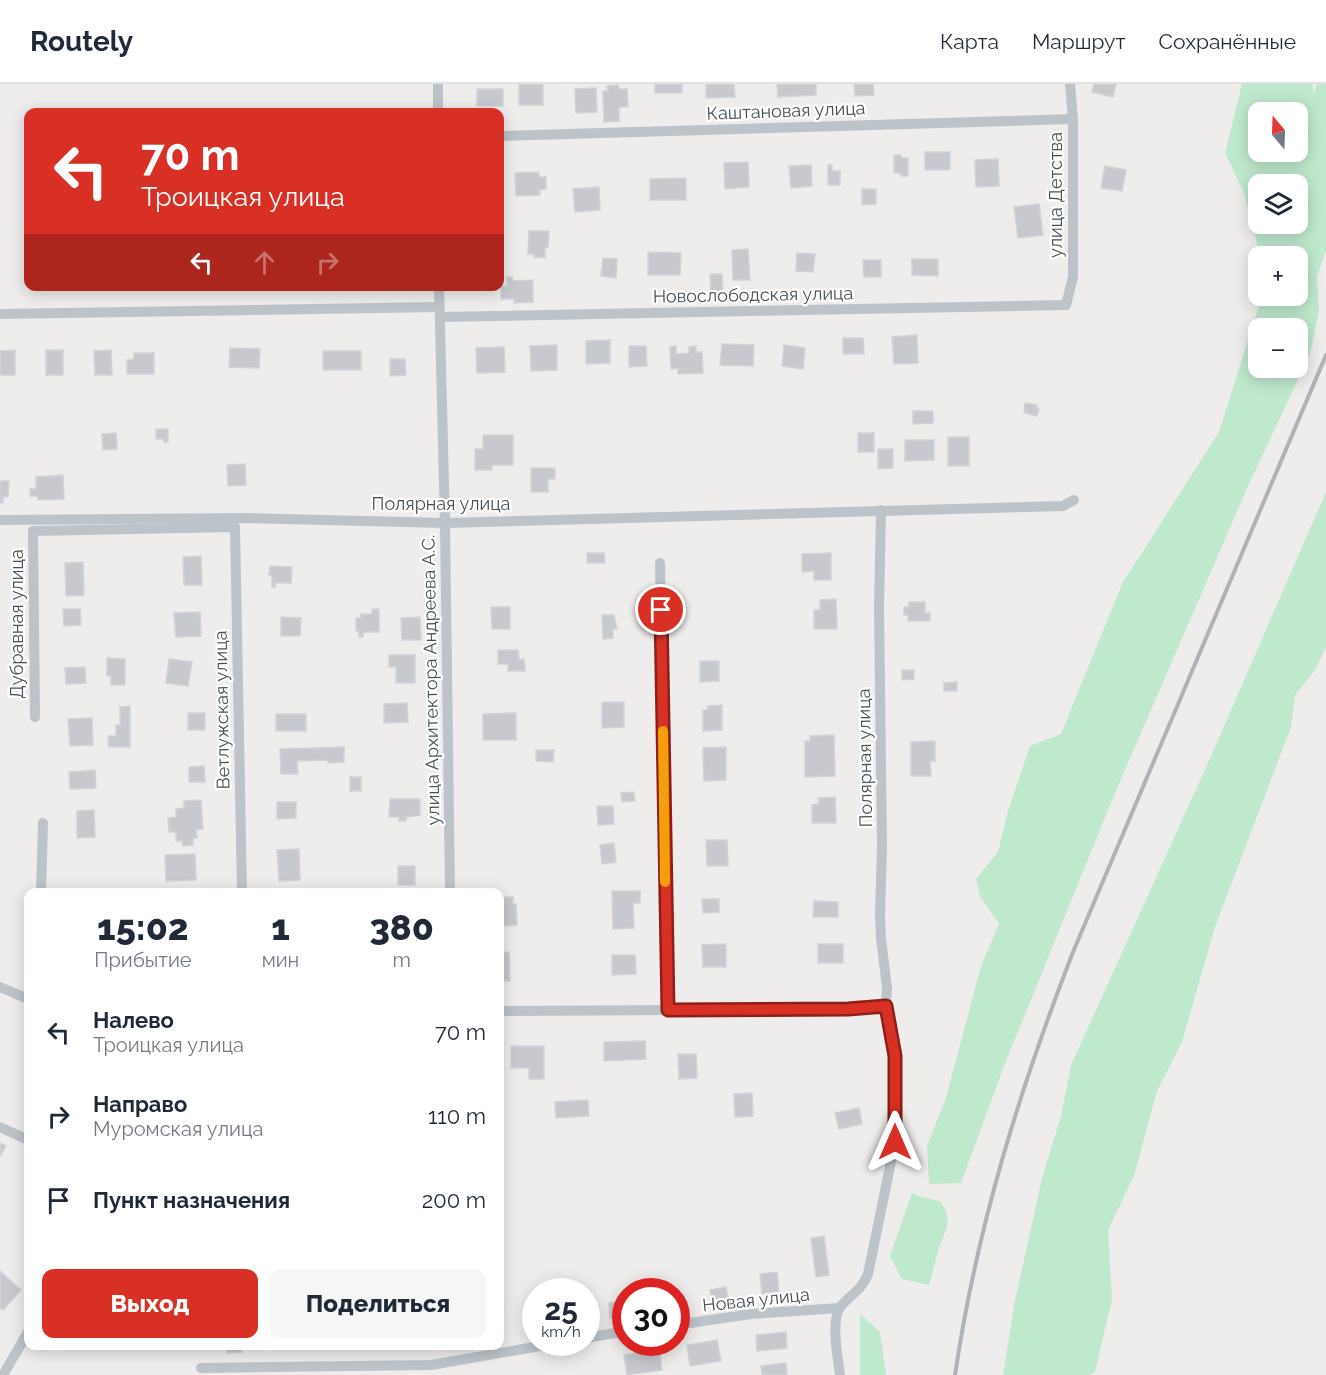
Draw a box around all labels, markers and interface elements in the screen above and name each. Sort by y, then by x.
text: Routely [30,25,133,58]
text: Карта [940,29,999,54]
text: Маршрут [1032,29,1125,54]
text: Сохранённые [1158,29,1296,54]
street label: Каштановая улица [706,97,866,124]
north arrow [1248,102,1308,162]
map controls [1248,102,1308,378]
text: 70 m [141,131,240,180]
icon: left [42,132,120,210]
street label: улица Детства [1045,132,1066,258]
button: layers [1248,174,1308,234]
text: Троицкая улица [141,181,345,212]
icon: left [185,246,218,279]
icon: ahead [248,246,281,279]
icon: right [311,246,344,279]
button: + [1248,246,1308,306]
street label: Новослободская улица [653,282,853,307]
button: − [1248,318,1308,378]
street label: Полярная улица [372,493,510,514]
street label: улица Архитектора Андреева А.С. [417,535,444,825]
street label: Дубравная улица [6,549,27,699]
pin [635,584,686,635]
icon: arrive [644,593,677,626]
street label: Ветлужская улица [210,630,233,790]
street label: Полярная улица [853,688,876,828]
text: 15:02 [97,906,189,948]
text: 1 [271,906,290,948]
text: 380 [369,906,434,948]
text: Прибытие [94,948,192,972]
text: мин [262,948,299,972]
text: m [392,948,411,972]
text: Налево [93,1007,174,1033]
icon: left [42,1016,75,1049]
text: 70 m [435,1019,486,1045]
text: Троицкая улица [93,1033,244,1057]
text: Направо [93,1091,187,1117]
icon: right [42,1100,75,1133]
text: 110 m [428,1103,486,1129]
position arrow [863,1110,927,1174]
text: Муромская улица [93,1117,263,1141]
icon: arrive [42,1184,75,1217]
text: Пункт назначения [93,1187,290,1213]
text: 200 m [422,1187,486,1213]
button: Выход [42,1269,258,1338]
button: Поделиться [270,1269,486,1338]
speed limit sign: 30 [612,1278,690,1356]
street label: Новая улица [701,1283,811,1316]
text: 25 [544,1292,578,1327]
text: km/h [541,1323,581,1341]

